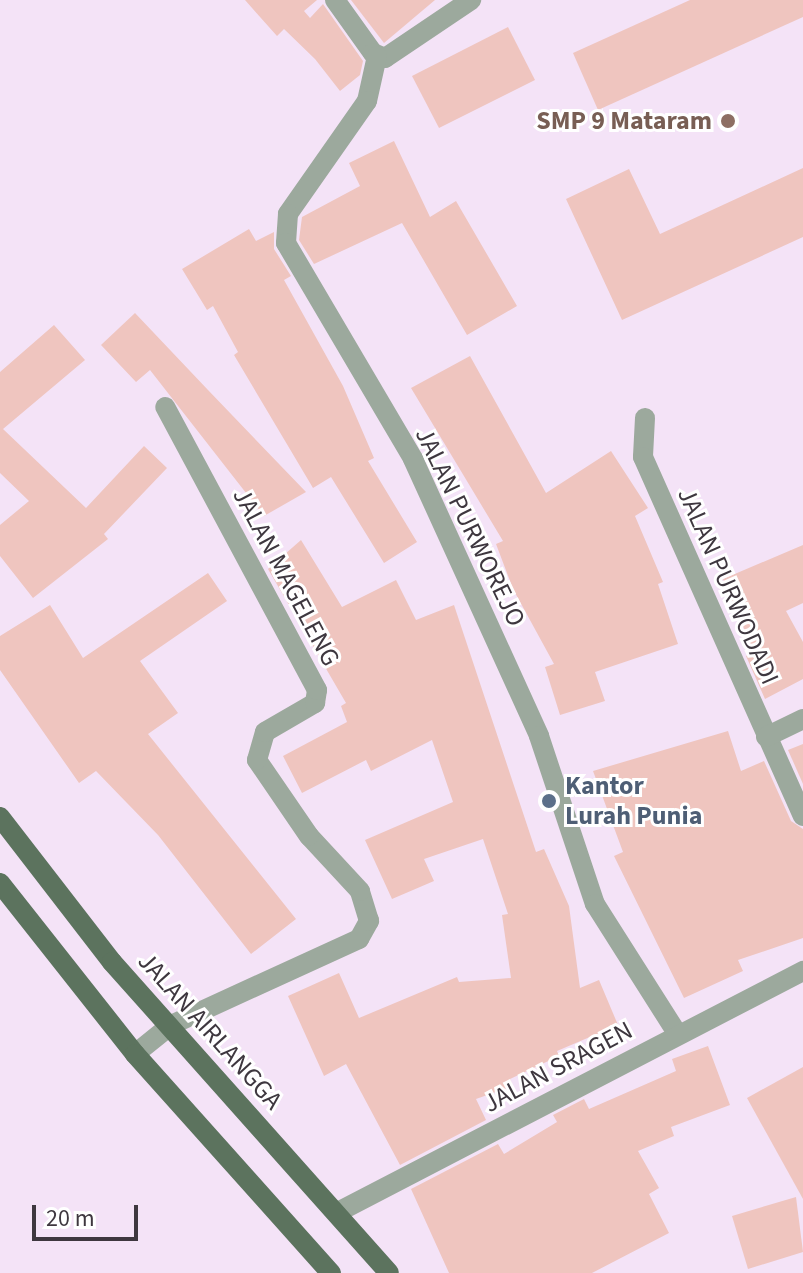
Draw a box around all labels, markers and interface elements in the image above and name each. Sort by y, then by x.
place label: SMP 9 Mataram [536,105,712,137]
marker: SMP 9 Mataram [719,112,737,130]
street label: JALAN PURWOREJO [408,422,532,632]
street label: JALAN MAGELENG [226,483,346,671]
street label: JALAN PURWODADI [671,483,785,689]
place label: Kantor Lurah Punia [565,770,702,832]
marker: Kantor Lurah Punia [540,792,558,810]
street label: JALAN AIRLANGGA [131,946,289,1116]
street label: JALAN SRAGEN [478,1015,638,1119]
scale bar [36,1189,142,1239]
text: 20 m [46,1201,95,1236]

